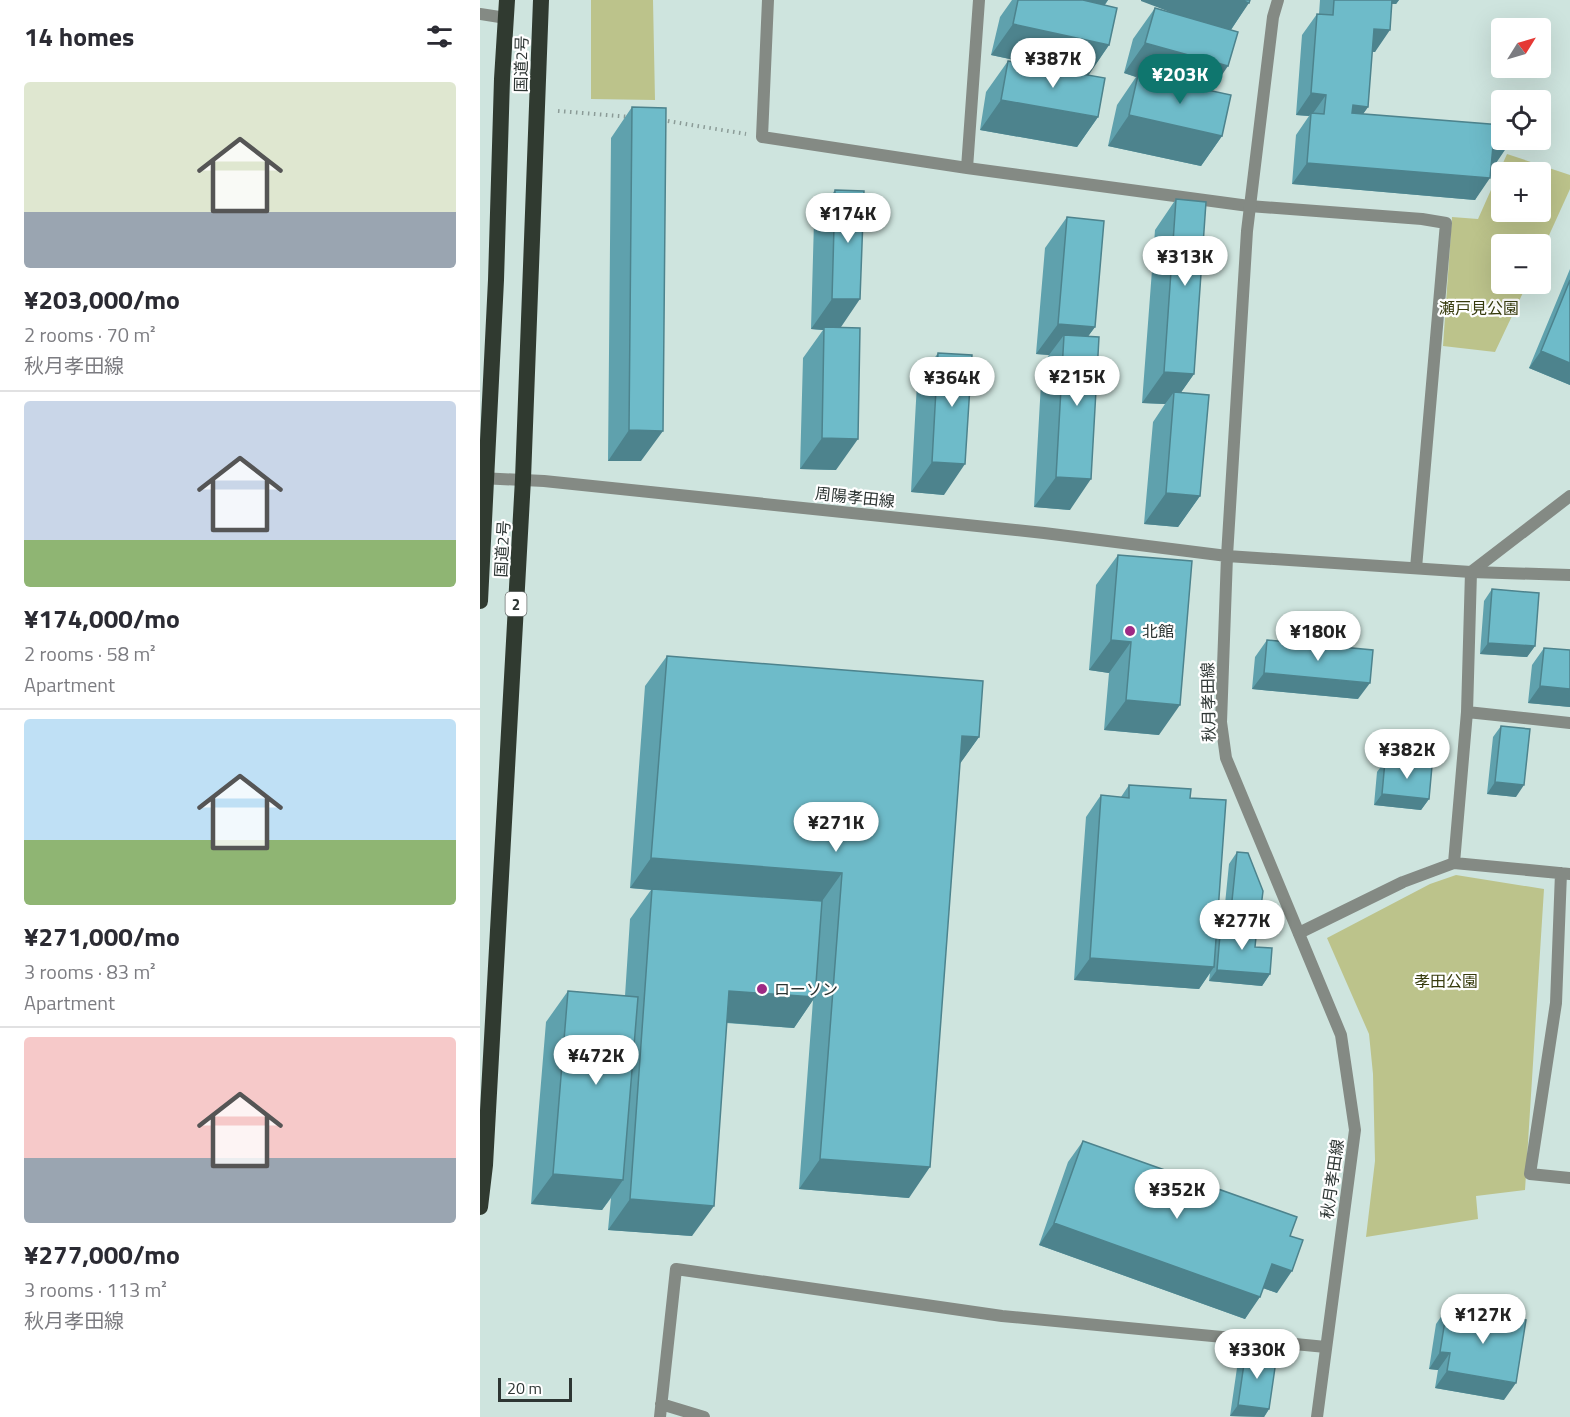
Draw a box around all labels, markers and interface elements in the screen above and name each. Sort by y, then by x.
text: 14 homes [24,17,134,56]
north arrow [1491,18,1551,78]
map controls [1491,18,1551,294]
icon: filters [423,20,456,53]
street label: 国道2号 [509,35,533,93]
pin: ¥387K [1011,38,1095,89]
text: ¥387K [1025,42,1081,73]
pin: ¥203K [1138,54,1222,105]
text: ¥203K [1152,58,1208,89]
button: locate [1491,90,1551,150]
icon: home [186,121,294,229]
button: + [1491,162,1551,222]
pin: ¥174K [806,193,890,244]
text: ¥174K [820,197,876,228]
button: − [1491,234,1551,294]
pin: ¥313K [1143,236,1227,287]
text: ¥313K [1157,240,1213,271]
text: ¥203,000/mo [24,280,180,319]
park label: 瀬戸見公園 [1439,296,1519,320]
text: 2 rooms · 70 m² [24,319,156,350]
text: 秋月孝田線 [24,350,124,381]
pin: ¥215K [1035,356,1119,407]
pin: ¥364K [910,357,994,408]
text: ¥215K [1049,360,1105,391]
text: ¥364K [924,361,980,392]
icon: home [186,440,294,548]
street label: 周陽孝田線 [814,481,896,513]
street label: 国道2号 [489,520,515,578]
road number: 2 [506,592,526,616]
text: ¥174,000/mo [24,599,180,638]
pin: ¥180K [1276,611,1360,662]
text: ¥180K [1290,615,1346,646]
place label: 北館 [1142,619,1174,643]
marker: 北館 [1123,624,1137,638]
text: 2 rooms · 58 m² [24,638,156,669]
street label: 秋月孝田線 [1195,662,1221,742]
text: Apartment [24,669,115,700]
pin: ¥382K [1365,729,1449,780]
text: ¥382K [1379,733,1435,764]
icon: home [186,758,294,866]
pin: ¥271K [794,802,878,853]
text: ¥271K [808,806,864,837]
pin: ¥277K [1200,900,1284,951]
text: ¥277K [1214,904,1270,935]
text: ¥271,000/mo [24,917,180,956]
text: 3 rooms · 83 m² [24,956,156,987]
park label: 孝田公園 [1414,969,1478,993]
place label: ローソン [774,977,838,1001]
marker: ローソン [755,982,769,996]
text: Apartment [24,987,115,1018]
pin: ¥472K [554,1035,638,1086]
text: ¥472K [568,1039,624,1070]
icon: home [186,1076,294,1184]
street label: 秋月孝田線 [1315,1138,1349,1220]
pin: ¥352K [1135,1169,1219,1220]
text: ¥352K [1149,1173,1205,1204]
text: ¥277,000/mo [24,1235,180,1274]
text: 3 rooms · 113 m² [24,1274,167,1305]
pin: ¥127K [1441,1294,1525,1345]
text: ¥127K [1455,1298,1511,1329]
text: 秋月孝田線 [24,1305,124,1336]
pin: ¥330K [1215,1329,1299,1380]
text: ¥330K [1229,1333,1285,1364]
scale bar [498,1375,572,1402]
text: 20 m [507,1376,542,1400]

